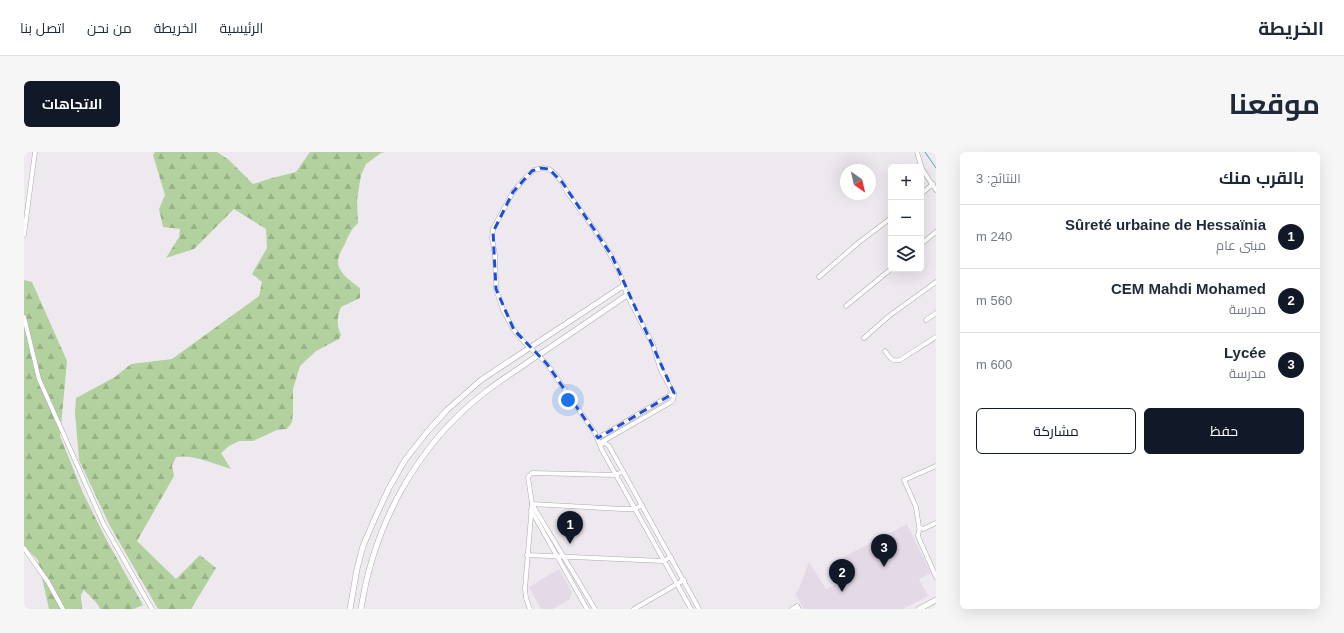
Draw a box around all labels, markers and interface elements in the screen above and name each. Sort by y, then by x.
text: الخريطة [1258,18,1324,39]
text: اتصل بنا [20,20,65,36]
text: من نحن [87,20,132,36]
text: الخريطة [154,20,197,36]
text: الرئيسية [219,20,263,36]
button: الاتجاهات [24,81,120,127]
text: موقعنا [1229,89,1320,120]
north arrow [840,164,876,200]
map controls [888,164,924,272]
button: + [888,164,924,200]
text: بالقرب منك [1219,169,1304,188]
text: النتائج: 3 [976,171,1021,186]
button: − [888,200,924,236]
text: Sûreté urbaine de Hessaïnia [1065,216,1266,233]
text: 240 m [976,229,1012,244]
text: 1 [1287,229,1295,244]
button: layers [888,236,924,272]
text: مبنى عام [1216,238,1266,253]
text: CEM Mahdi Mohamed [1111,280,1266,297]
text: 560 m [976,293,1012,308]
text: 2 [1287,293,1295,308]
text: مدرسة [1229,302,1266,317]
text: Lycée [1224,344,1266,361]
text: 600 m [976,357,1012,372]
text: 3 [1287,357,1295,372]
text: مدرسة [1229,366,1266,381]
your location [558,390,578,410]
button: مشاركة [976,408,1136,454]
button: حفظ [1144,408,1304,454]
pin: 1 [557,511,583,544]
pin: 3 [871,534,897,567]
pin: 2 [829,559,855,592]

